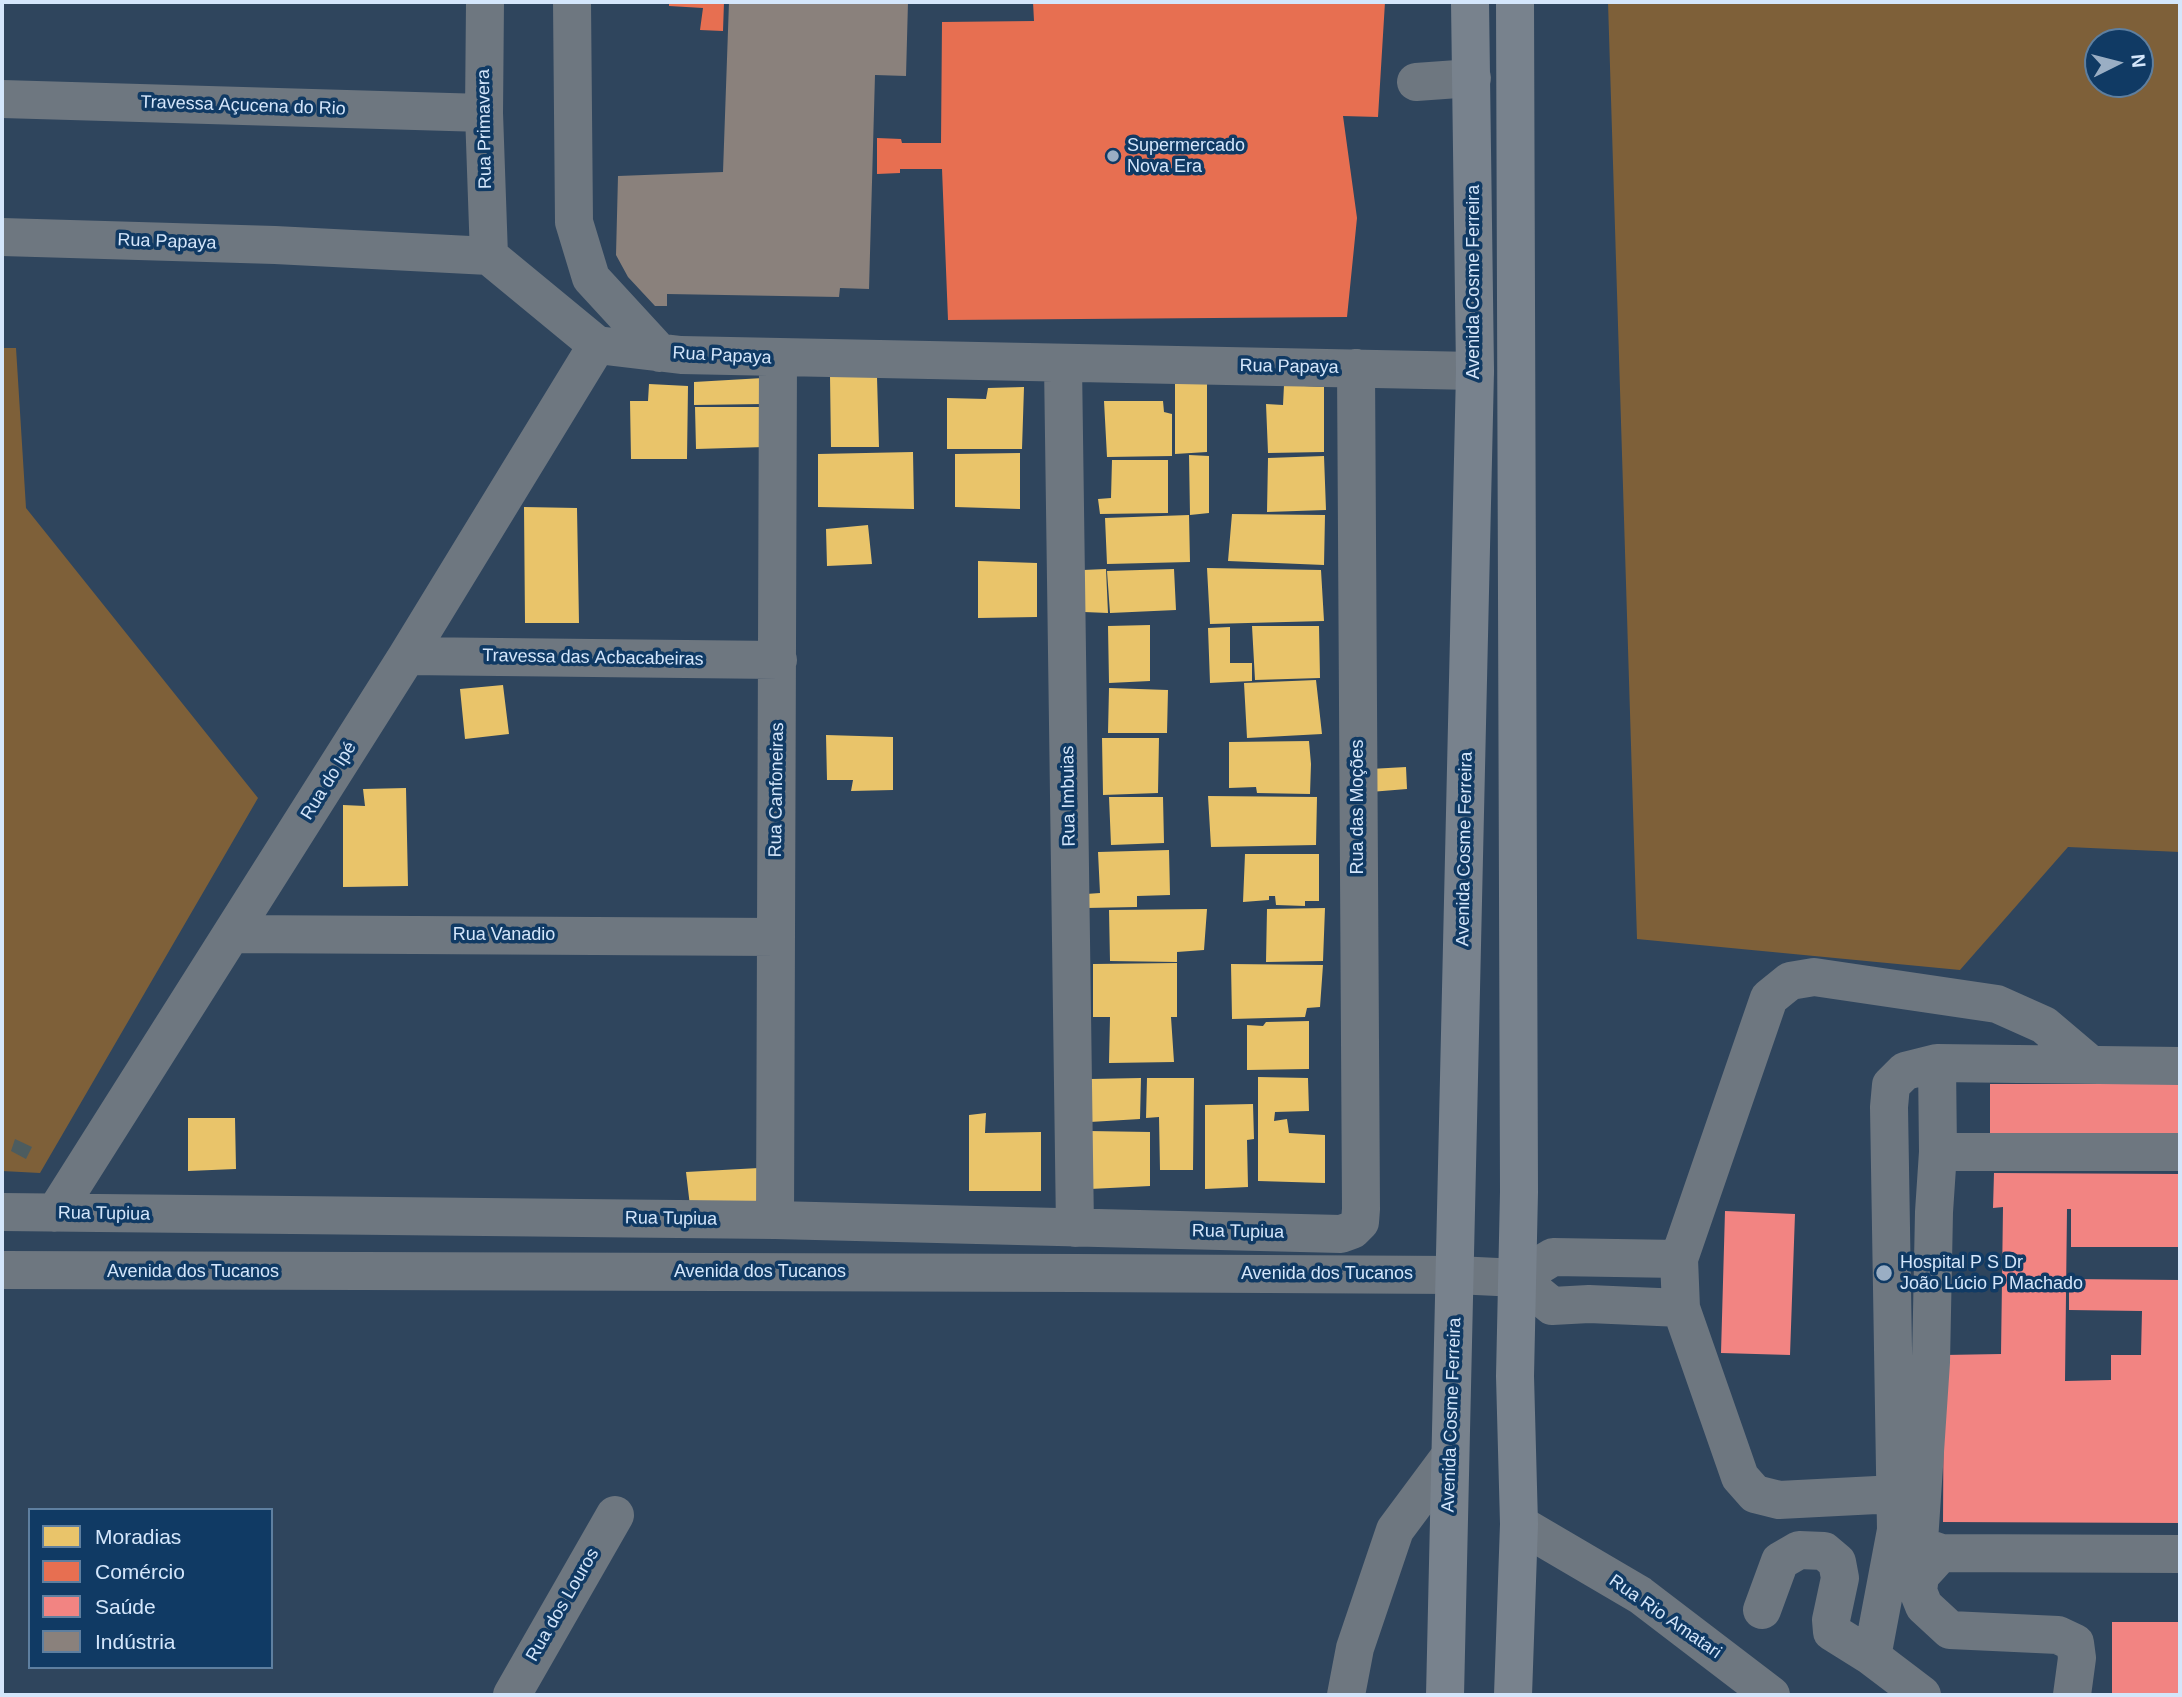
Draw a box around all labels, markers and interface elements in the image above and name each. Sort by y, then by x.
north arrow [2084,28,2154,98]
text: N [2127,53,2150,69]
street label: Rua Primavera [473,69,497,189]
street label: Travessa Açucena do Rio [140,92,346,120]
place label: Supermercado Nova Era [1127,135,1245,178]
marker: Supermercado Nova Era [1105,148,1121,164]
street label: Avenida Cosme Ferreira [1463,185,1485,379]
street label: Rua Papaya [117,229,217,255]
street label: Rua Papaya [672,343,772,369]
street label: Rua Papaya [1239,355,1339,379]
street label: Travessa das Acbacabeiras [482,645,704,671]
street label: Rua Canfoneiras [765,722,789,858]
street label: Rua do Ipé [297,738,361,824]
street label: Rua das Moções [1347,739,1369,875]
street label: Rua Imbuias [1057,745,1081,847]
street label: Avenida Cosme Ferreira [1453,751,1477,947]
street label: Rua Vanadio [453,924,555,946]
street label: Rua Tupiua [58,1202,150,1226]
street label: Rua Tupiua [625,1207,717,1231]
street label: Rua Tupiua [1192,1220,1284,1244]
place label: Hospital P S Dr João Lúcio P Machado [1900,1252,2083,1294]
street label: Avenida dos Tucanos [107,1261,279,1283]
street label: Avenida dos Tucanos [674,1261,846,1283]
street label: Avenida dos Tucanos [1241,1263,1413,1285]
marker: Hospital P S Dr João Lúcio P Machado [1874,1263,1894,1283]
street label: Avenida Cosme Ferreira [1438,1317,1466,1513]
legend [28,1508,273,1669]
text: Moradias [95,1525,181,1548]
street label: Rua dos Louros [522,1545,604,1665]
text: Comércio [95,1560,185,1583]
street label: Rua Rio Amatari [1605,1570,1725,1664]
text: Saúde [95,1595,156,1618]
text: Indústria [95,1630,176,1653]

